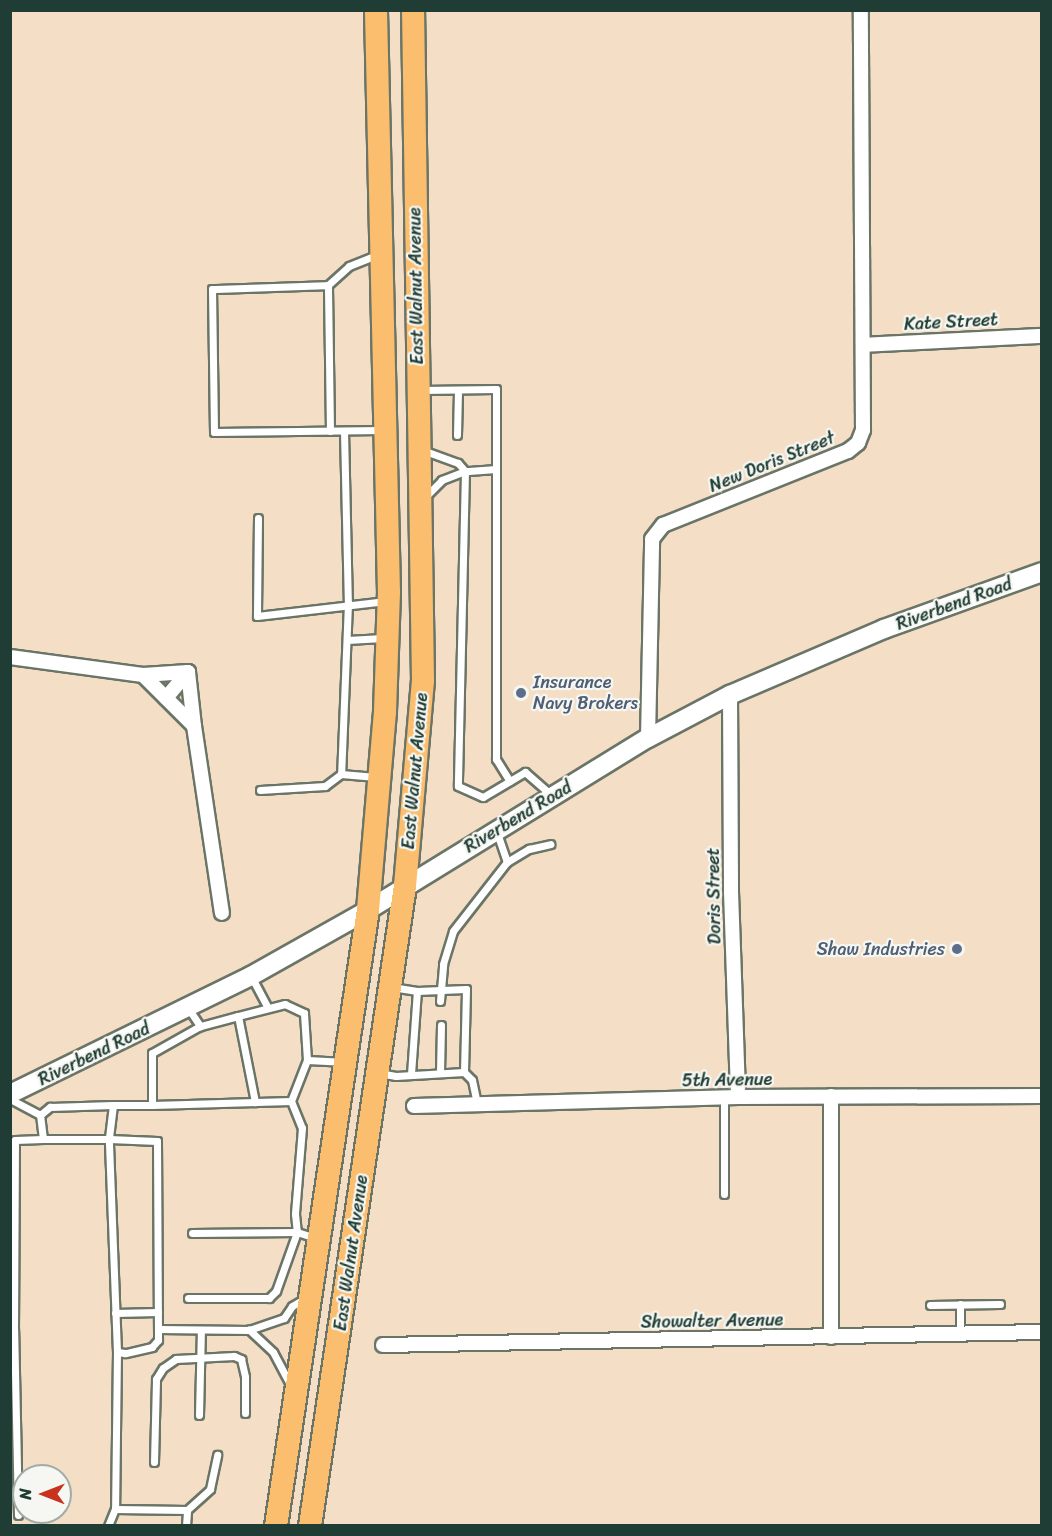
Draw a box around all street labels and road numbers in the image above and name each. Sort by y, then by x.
street label: East Walnut Avenue [404,208,428,364]
street label: Kate Street [903,309,999,335]
street label: New Doris Street [705,426,839,498]
street label: Riverbend Road [893,573,1015,635]
street label: East Walnut Avenue [397,692,433,850]
street label: Riverbend Road [460,776,576,858]
street label: Doris Street [702,847,726,945]
street label: Riverbend Road [35,1018,153,1090]
street label: 5th Avenue [682,1068,772,1092]
street label: East Walnut Avenue [329,1174,373,1332]
street label: Showalter Avenue [641,1309,783,1333]

